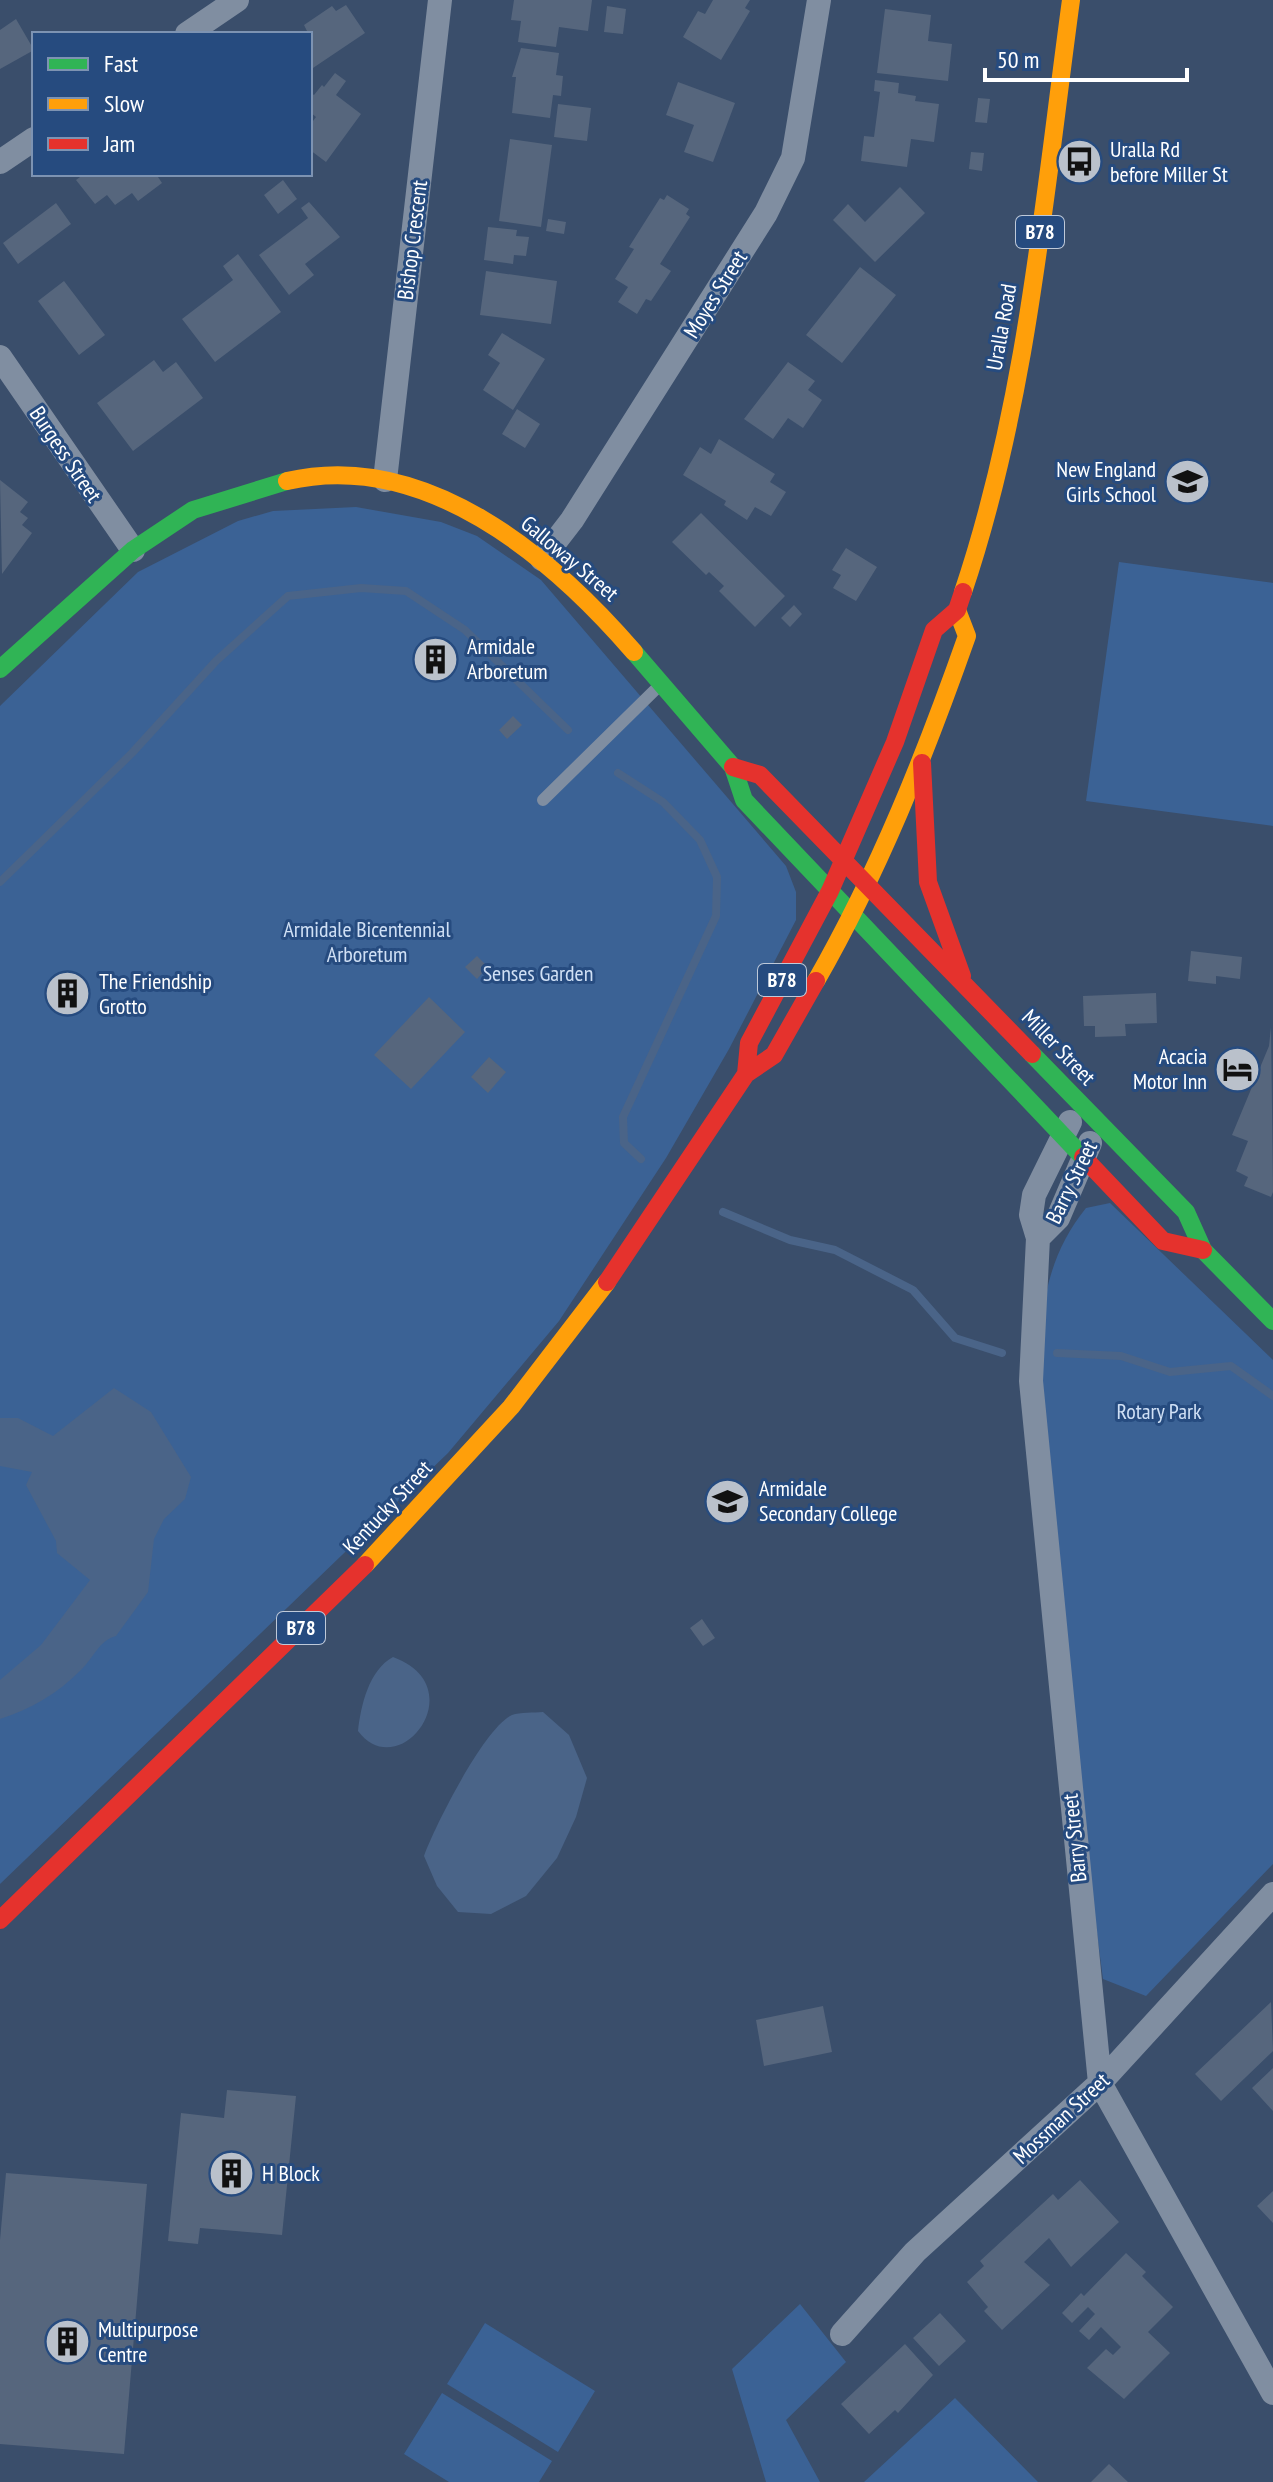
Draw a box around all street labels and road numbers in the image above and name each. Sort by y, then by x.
street label: Bishop Crescent [391,178,433,302]
road number: B78 [1016,216,1064,248]
street label: Moyes Street [677,245,753,343]
street label: Uralla Road [980,281,1022,373]
street label: Burgess Street [24,401,108,507]
street label: Galloway Street [515,509,625,607]
road number: B78 [758,964,806,996]
street label: Miller Street [1016,1003,1102,1091]
street label: Barry Street [1039,1136,1103,1228]
street label: Kentucky Street [336,1454,438,1560]
road number: B78 [277,1612,325,1644]
street label: Barry Street [1055,1792,1093,1884]
street label: Mossman Street [1007,2066,1115,2170]

